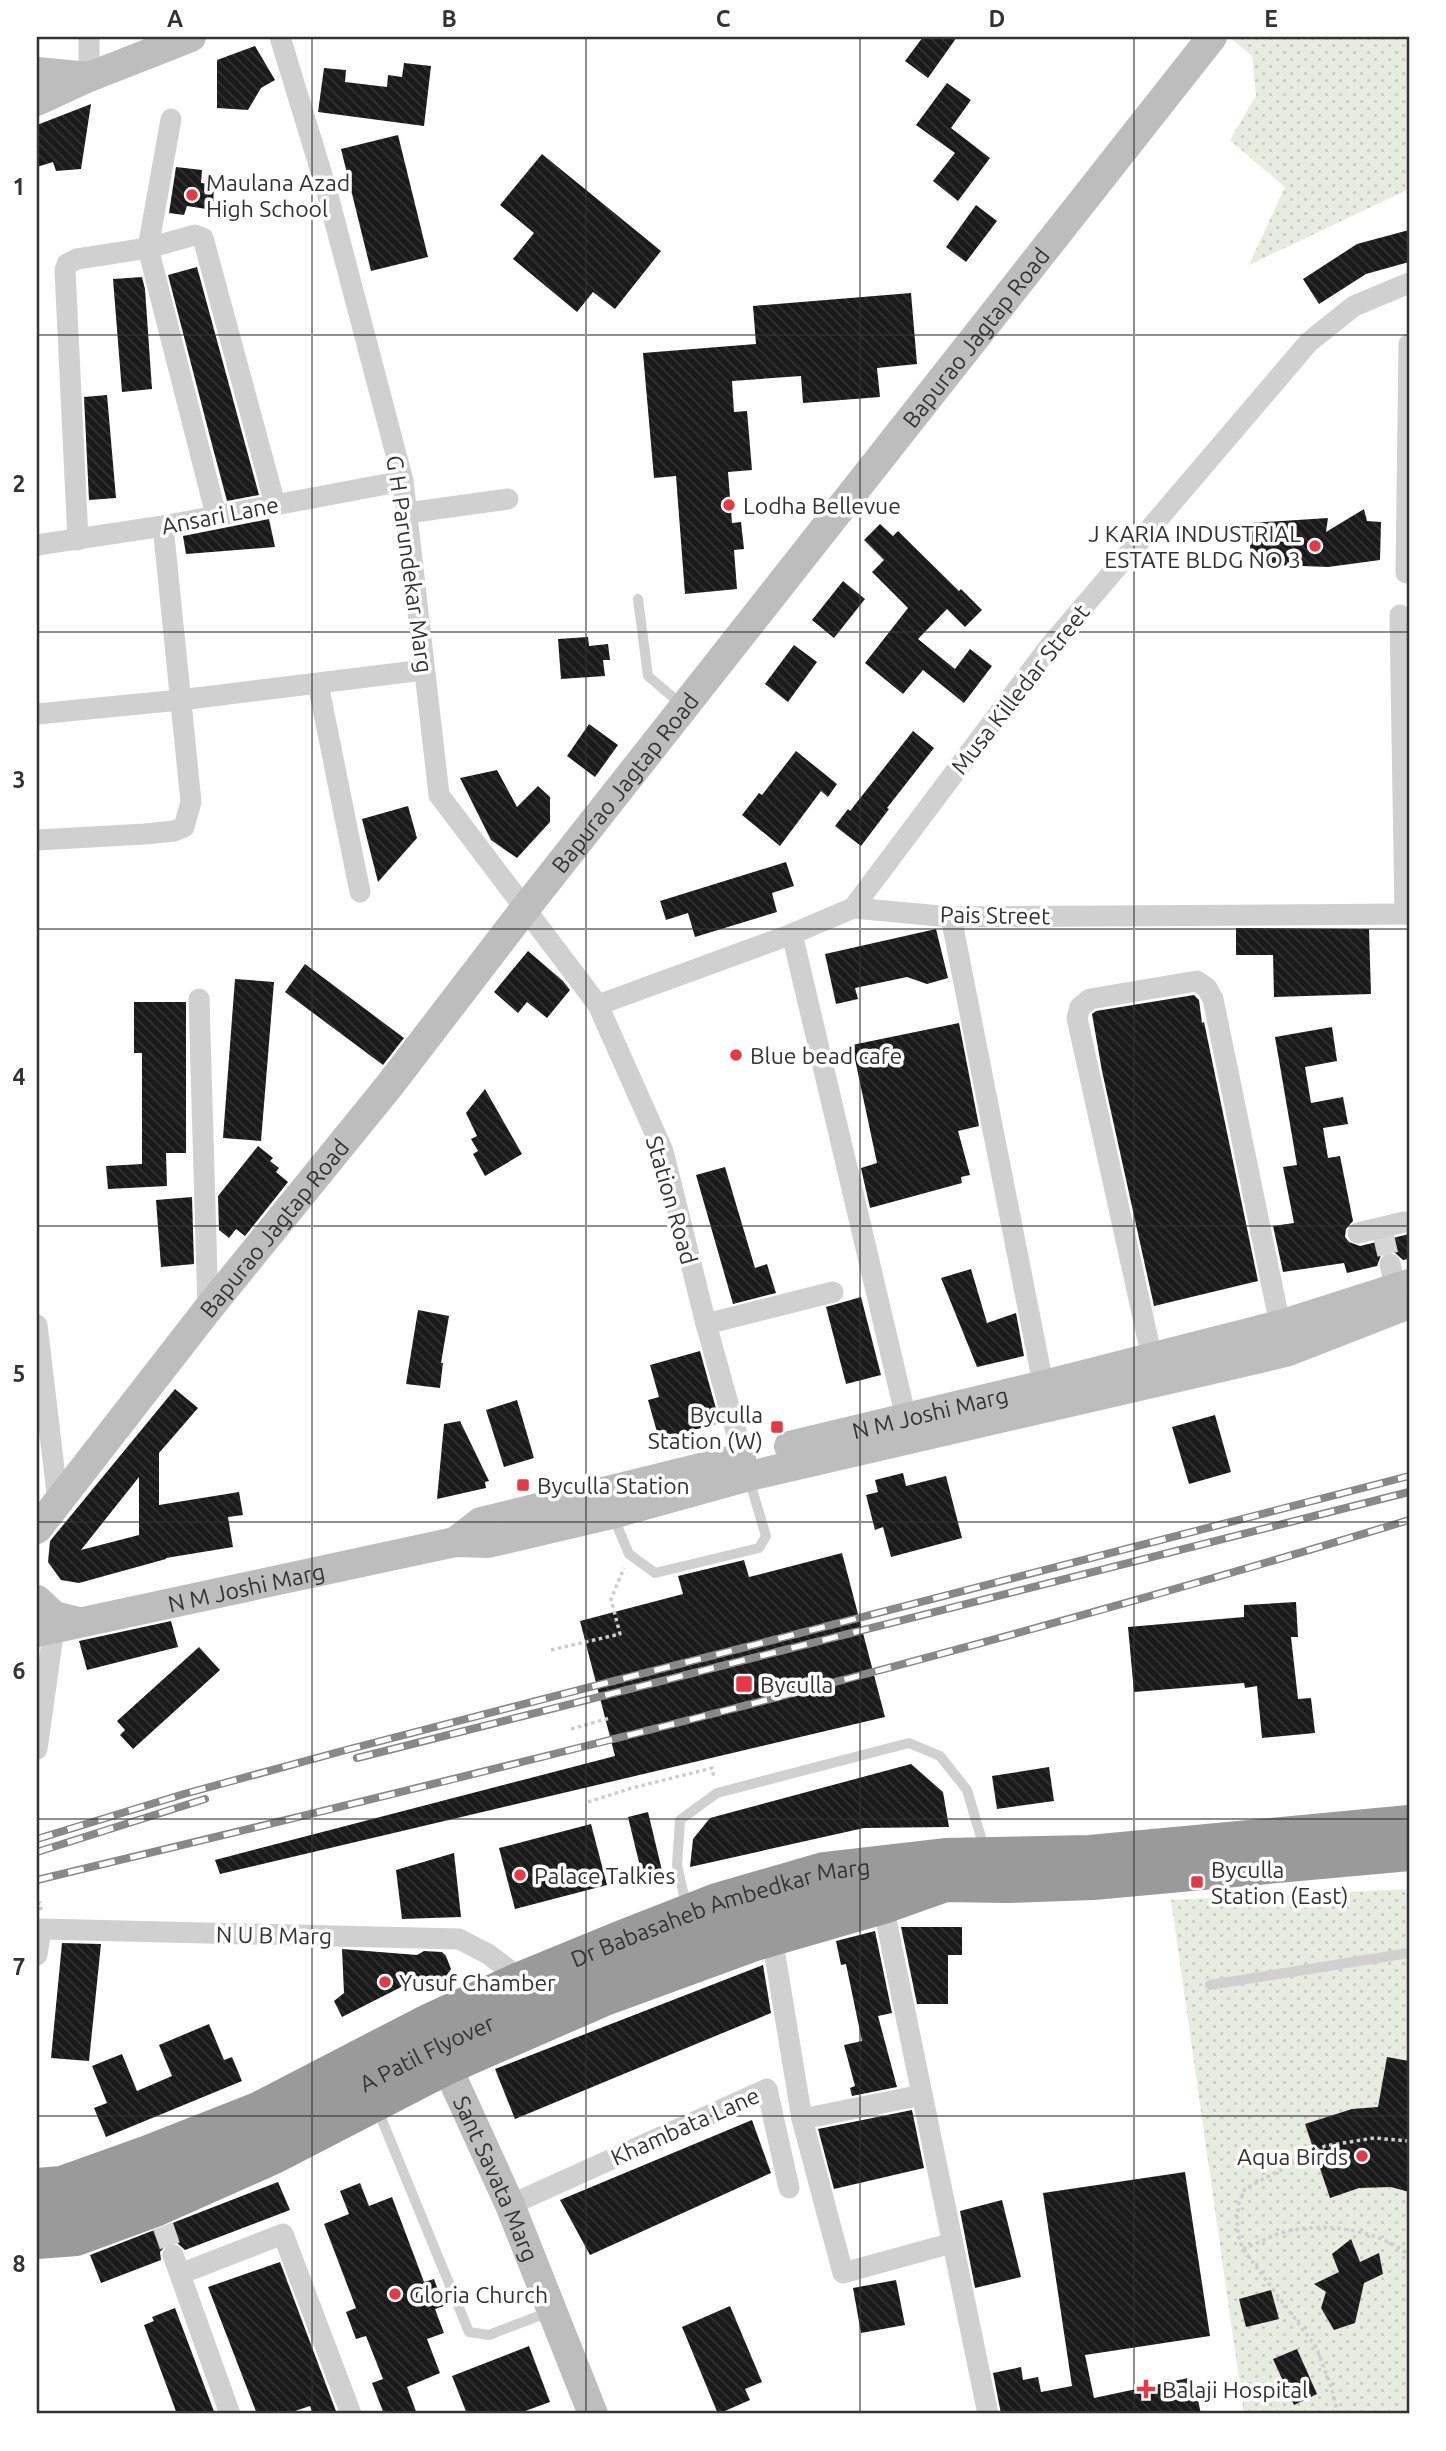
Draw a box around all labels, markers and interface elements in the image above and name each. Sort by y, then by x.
text: A [167,6,183,31]
text: B [441,6,457,31]
text: C [716,6,731,31]
text: D [989,6,1005,31]
text: E [1264,6,1278,31]
place label: Maulana Azad High School [206,170,350,221]
text: 1 [13,174,25,199]
marker: Maulana Azad High School [184,187,200,203]
street label: Bapurao Jagtap Road [897,243,1054,432]
street label: G H Parundekar Marg [382,454,438,674]
text: 2 [13,471,25,496]
street label: Ansari Lane [159,491,281,539]
place label: Lodha Bellevue [743,493,901,518]
marker: Lodha Bellevue [721,497,737,513]
place label: J KARIA INDUSTRIAL ESTATE BLDG NO 3 [1088,521,1301,572]
marker: J KARIA INDUSTRIAL ESTATE BLDG NO 3 [1307,538,1323,554]
street label: Musa Killedar Street [946,599,1094,779]
street label: Bapurao Jagtap Road [546,688,703,877]
text: 3 [13,767,25,792]
street label: Pais Street [940,902,1050,928]
place label: Blue bead cafe [750,1043,902,1068]
marker: Blue bead cafe [728,1047,744,1063]
text: 4 [13,1064,26,1089]
street label: Station Road [642,1133,702,1267]
street label: Bapurao Jagtap Road [194,1134,353,1322]
text: 5 [13,1361,25,1386]
street label: N M Joshi Marg [850,1382,1011,1443]
place label: Byculla Station (W) [648,1402,763,1454]
marker: Byculla Station (W) [769,1419,785,1435]
place label: Byculla Station [537,1473,690,1498]
marker: Byculla Station [515,1477,531,1493]
street label: N M Joshi Marg [166,1558,327,1616]
text: 6 [13,1658,26,1683]
place label: Byculla [760,1672,833,1697]
marker: Byculla [734,1674,754,1694]
street label: Dr Babasaheb Ambedkar Marg [567,1853,871,1971]
place label: Byculla Station (East) [1211,1857,1349,1909]
place label: Palace Talkies [534,1863,675,1888]
marker: Palace Talkies [512,1867,528,1883]
marker: Byculla Station (East) [1189,1874,1205,1890]
street label: N U B Marg [216,1921,332,1949]
text: 7 [13,1954,25,1979]
place label: Yusuf Chamber [399,1970,556,1995]
marker: Yusuf Chamber [377,1974,393,1990]
street label: A Patil Flyover [355,2009,498,2096]
street label: Khambata Lane [607,2082,763,2170]
street label: Sant Savata Marg [449,2092,544,2265]
place label: Aqua Birds [1237,2144,1348,2169]
marker: Aqua Birds [1354,2148,1370,2164]
text: 8 [13,2251,25,2276]
place label: Gloria Church [409,2282,548,2307]
marker: Gloria Church [387,2286,403,2302]
place label: Balaji Hospital [1162,2377,1308,2402]
marker: Balaji Hospital [1136,2379,1156,2399]

